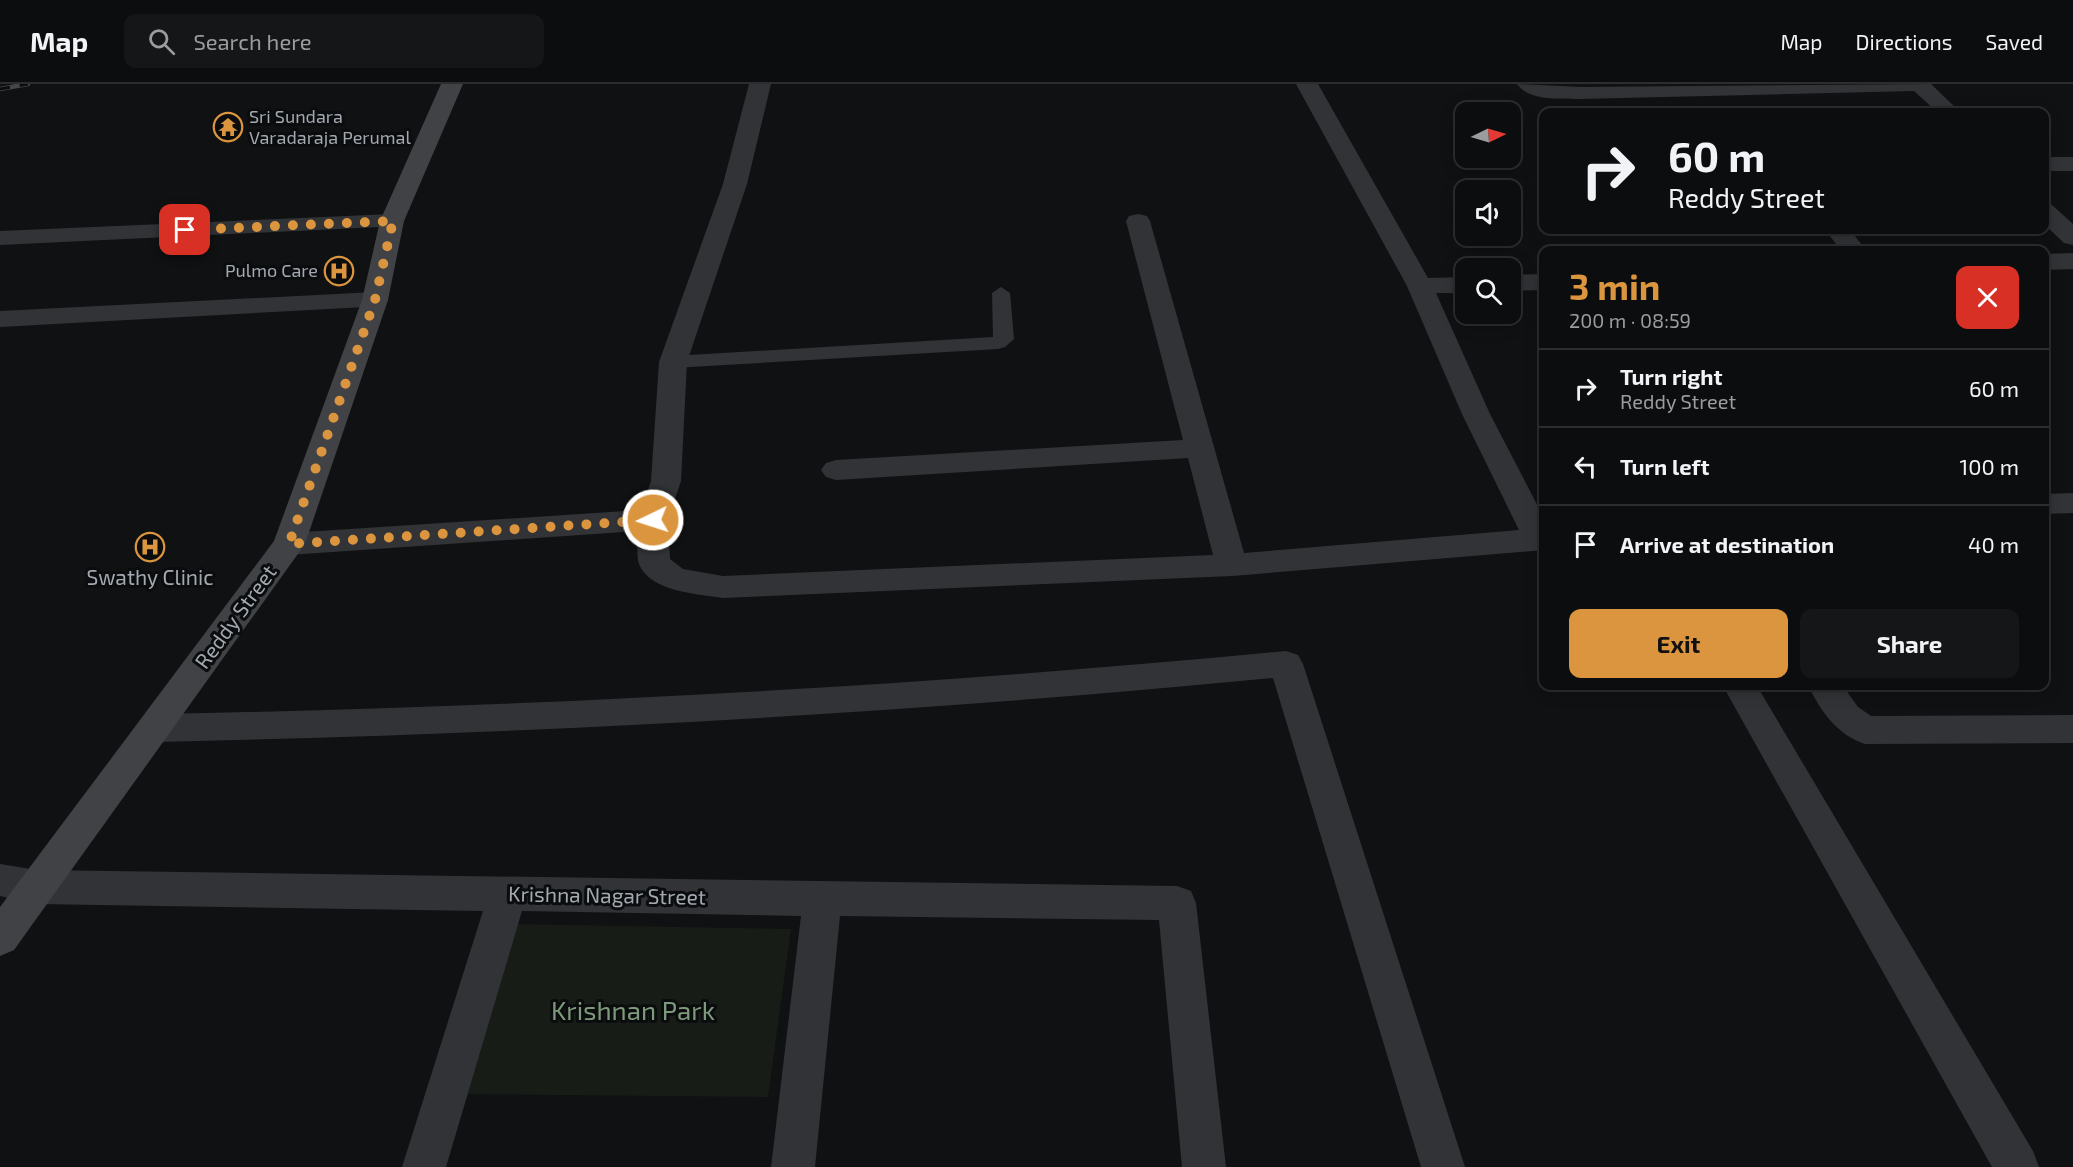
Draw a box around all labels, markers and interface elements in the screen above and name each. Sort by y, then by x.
search box [124,14,544,68]
text: Map [30,24,88,58]
icon: search [145,25,178,58]
text: Search here [193,28,312,54]
text: Map [1780,29,1823,54]
text: Directions [1856,29,1952,54]
text: Saved [1985,29,2043,54]
north arrow [1455,102,1521,168]
map controls [1455,102,1521,324]
place label: Sri Sundara Varadaraja Perumal [249,105,411,148]
temple icon: Sri Sundara Varadaraja Perumal [212,111,244,143]
text: 60 m [1668,130,1765,180]
icon: right [1569,132,1647,210]
button: sound [1455,180,1521,246]
text: Reddy Street [1668,181,1825,213]
pin [159,204,210,255]
icon: arrive [168,213,201,246]
hospital icon: Pulmo Care [323,255,355,287]
button: search [1455,258,1521,324]
place label: Pulmo Care [225,259,318,281]
text: 3 min [1569,264,1660,307]
button: close [1956,266,2019,329]
text: 200 m · 08:59 [1569,308,1691,332]
text: Turn right [1620,363,1722,389]
icon: right [1569,372,1602,405]
text: 60 m [1969,375,2019,401]
text: Reddy Street [1620,389,1736,413]
icon: left [1569,450,1602,483]
text: Turn left [1620,453,1709,479]
text: 100 m [1960,453,2019,479]
position arrow [621,488,685,552]
icon: arrive [1569,528,1602,561]
hospital icon: Swathy Clinic [134,531,166,563]
text: Arrive at destination [1620,531,1834,557]
text: 40 m [1968,531,2019,557]
street label: Reddy Street [189,559,281,673]
place label: Swathy Clinic [86,564,214,589]
button: Exit [1569,609,1788,678]
button: Share [1800,609,2019,678]
street label: Krishna Nagar Street [508,880,706,909]
park label: Krishnan Park [551,994,715,1025]

